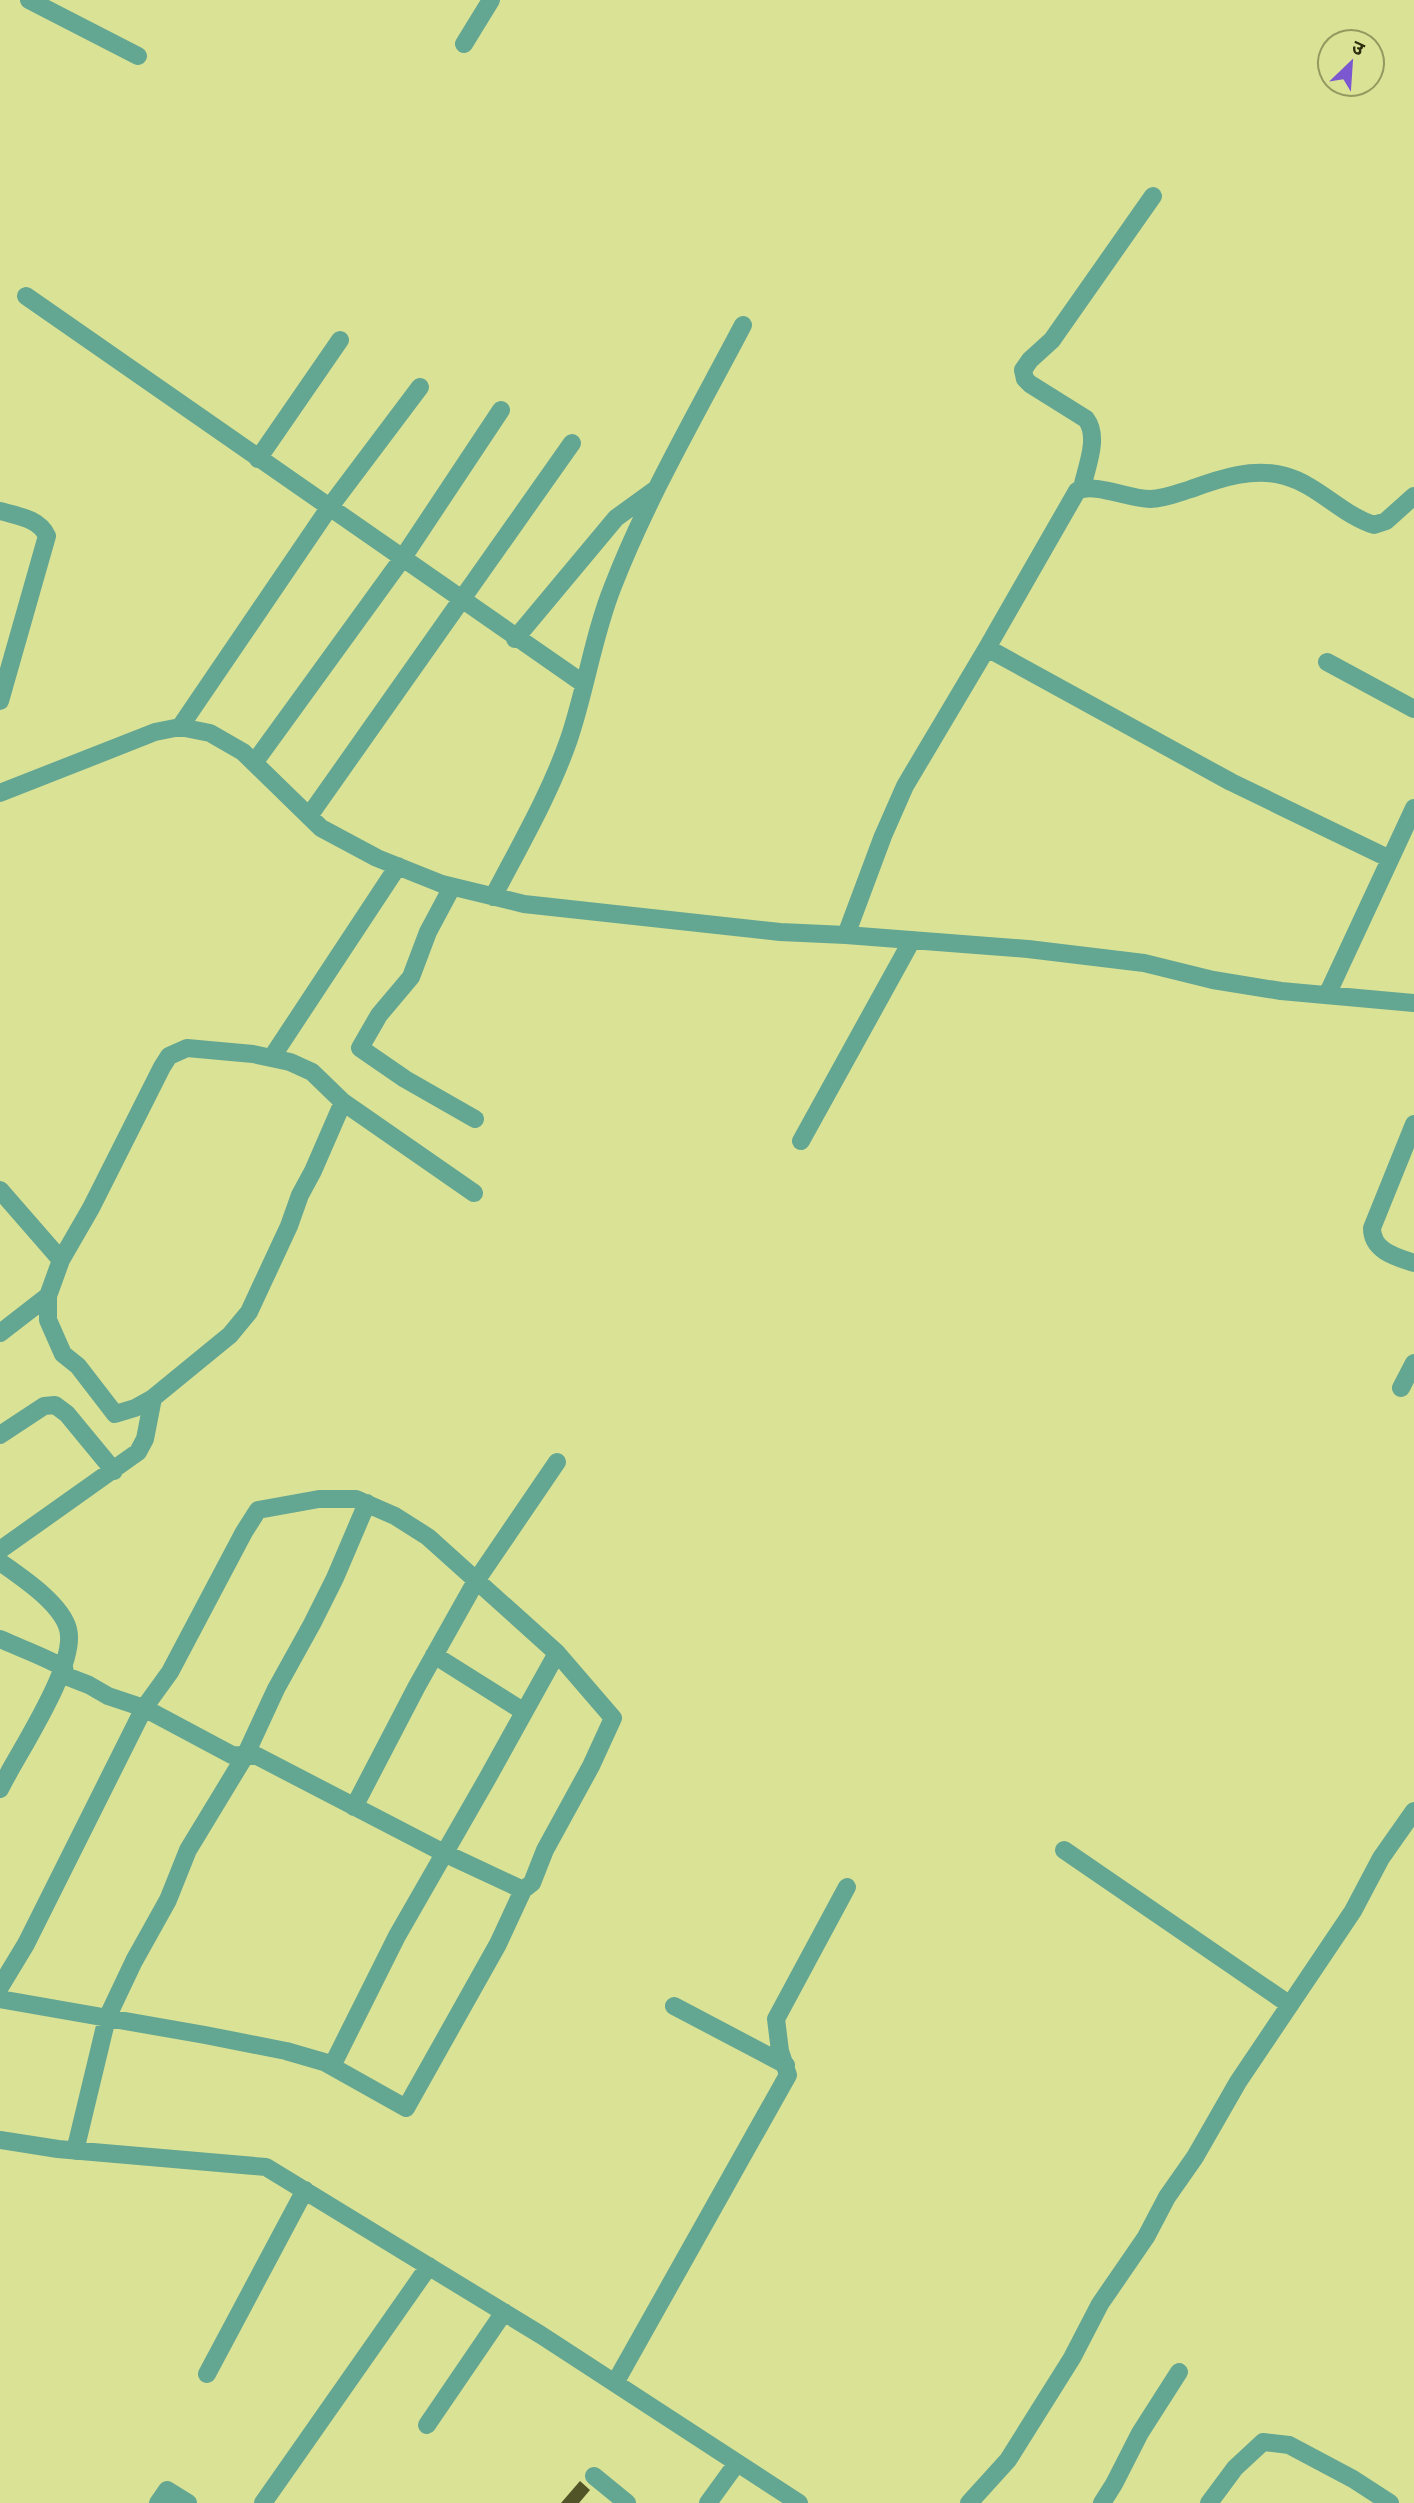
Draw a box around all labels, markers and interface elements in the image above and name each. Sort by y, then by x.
north arrow [1316,28,1386,98]
text: उ [1348,34,1369,60]

